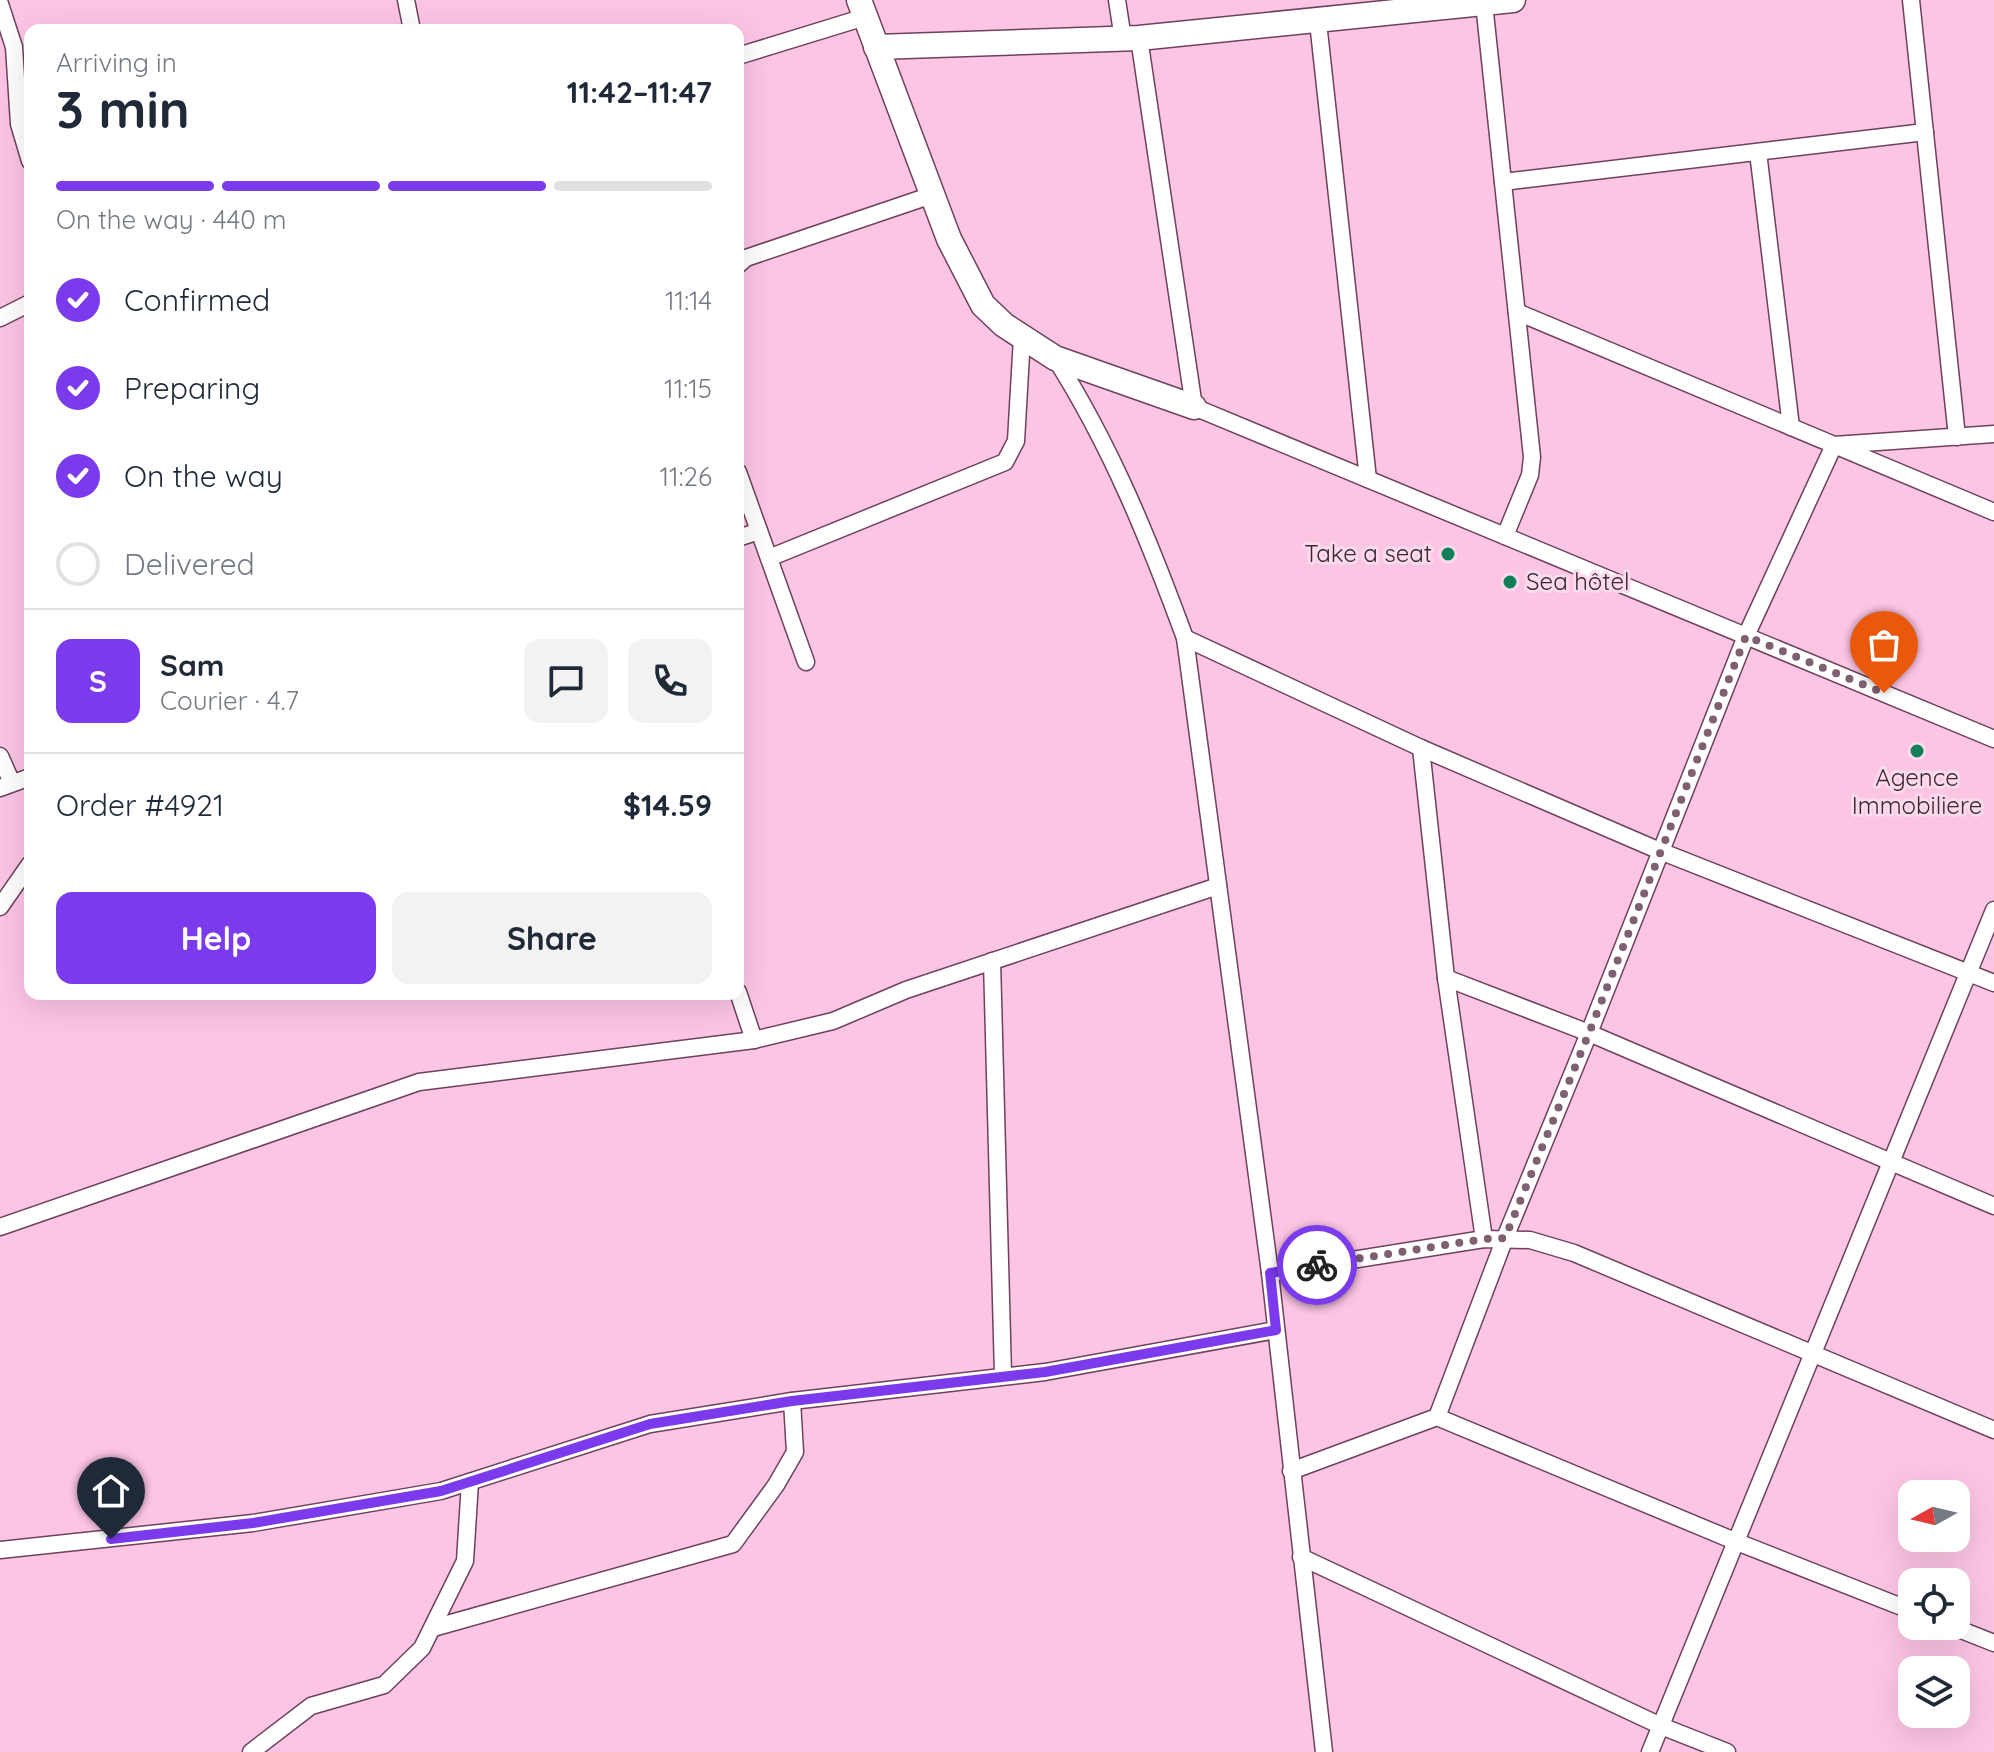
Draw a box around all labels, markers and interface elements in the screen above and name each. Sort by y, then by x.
text: Arriving in [56,46,177,79]
text: 11:42–11:47 [567,73,712,111]
text: 3 min [56,76,190,141]
text: On the way · 440 m [56,203,287,236]
icon: check [56,278,100,322]
text: Confirmed [124,281,270,319]
text: 11:14 [665,284,712,317]
icon: check [56,366,100,410]
text: Preparing [124,369,260,407]
text: 11:15 [664,372,712,405]
icon: check [56,454,100,498]
text: On the way [124,457,283,495]
text: 11:26 [660,460,712,493]
place label: Take a seat [1304,538,1432,568]
text: Delivered [124,545,255,583]
marker: Take a seat [1439,545,1457,563]
place label: Sea hôtel [1526,566,1629,596]
marker: Sea hôtel [1501,573,1519,591]
pin [1850,611,1918,693]
icon: bag [1862,623,1906,667]
button: chat [524,639,608,723]
button: phone [628,639,712,723]
text: Sam [160,646,224,684]
text: S [89,662,107,700]
text: Courier · 4.7 [160,684,299,717]
marker: Agence Immobiliere [1908,742,1926,760]
place label: Agence Immobiliere [1852,762,1982,820]
text: Order #4921 [56,786,224,824]
text: $14.59 [623,786,712,824]
button: Help [56,892,376,984]
button: Share [392,892,712,984]
courier [1277,1225,1357,1305]
icon: bike [1295,1243,1339,1287]
pin [77,1457,145,1539]
icon: home [89,1469,133,1513]
north arrow [1898,1480,1970,1552]
map controls [1898,1480,1970,1728]
button: locate [1898,1568,1970,1640]
button: layers [1898,1656,1970,1728]

